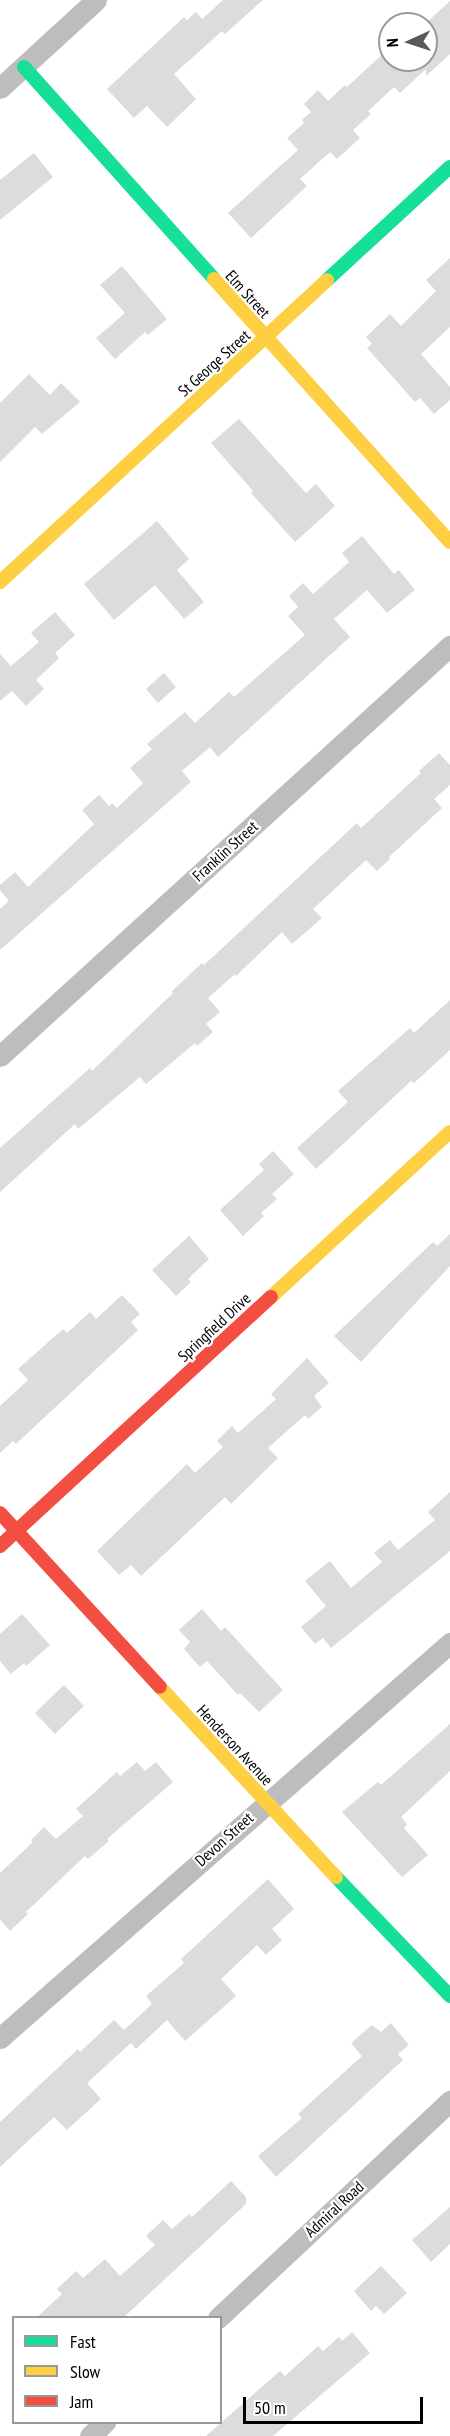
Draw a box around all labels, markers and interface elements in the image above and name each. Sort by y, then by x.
north arrow [378,12,438,72]
text: N [382,38,402,48]
street label: Elm Street [222,266,274,322]
street label: St George Street [174,326,254,400]
street label: Franklin Street [188,817,262,885]
street label: Springfield Drive [174,1288,254,1366]
street label: Henderson Avenue [193,1701,277,1789]
street label: Devon Street [191,1808,257,1870]
street label: Admiral Road [301,2177,367,2241]
legend [12,2316,222,2424]
text: Fast [70,2330,96,2353]
text: Slow [70,2360,100,2383]
scale bar [246,2385,426,2423]
text: Jam [70,2390,93,2413]
text: 50 m [254,2396,286,2419]

